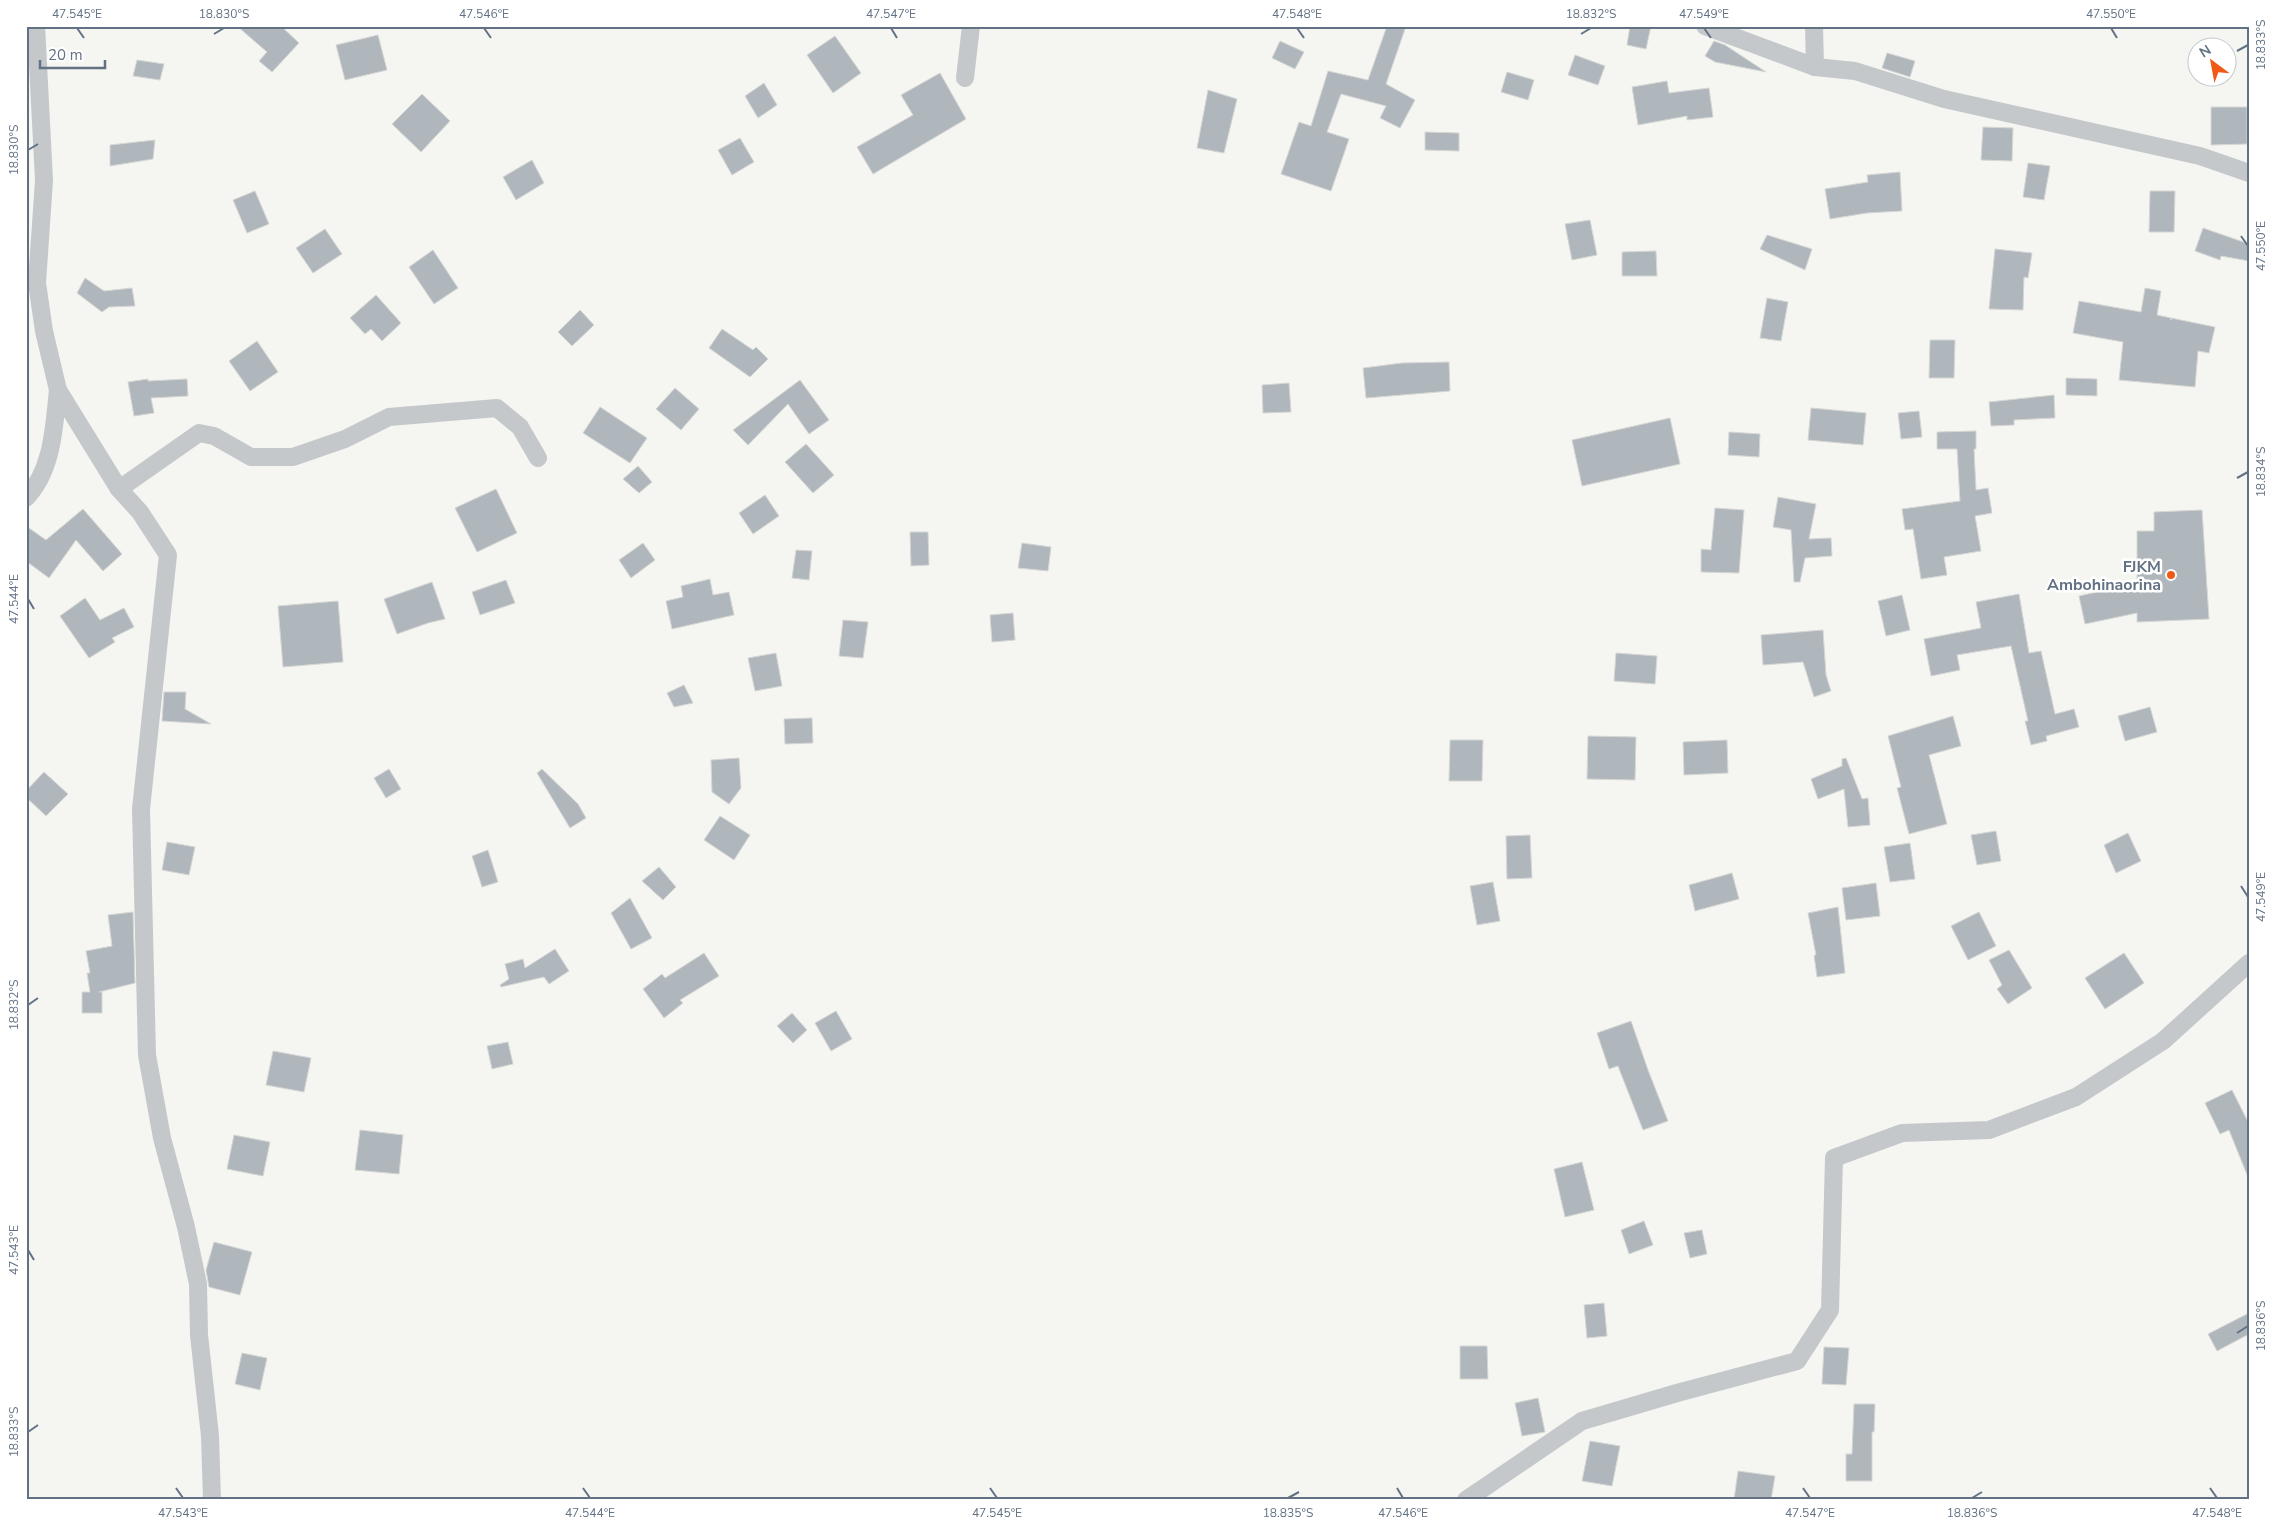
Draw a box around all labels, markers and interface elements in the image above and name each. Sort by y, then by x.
text: 47.545°E [52,6,102,22]
text: 18.830°S [199,6,249,22]
text: 47.546°E [459,6,509,22]
text: 47.547°E [866,6,916,22]
text: 47.548°E [1272,6,1322,22]
text: 18.832°S [1566,6,1616,22]
text: 47.549°E [1679,6,1729,22]
text: 47.550°E [2086,6,2136,22]
text: 18.833°S [2253,20,2269,70]
scale bar [40,38,105,70]
north arrow [2188,38,2238,88]
text: N [2196,41,2215,62]
text: 20 m [48,45,83,65]
text: 18.830°S [6,125,22,175]
text: 47.550°E [2253,221,2269,271]
text: 18.834°S [2253,447,2269,497]
place label: FJKM Ambohinaorina [2047,556,2161,596]
marker: FJKM Ambohinaorina [2165,569,2177,581]
text: 47.544°E [6,574,22,624]
text: 47.549°E [2253,872,2269,922]
text: 18.832°S [6,980,22,1030]
text: 47.543°E [6,1225,22,1275]
text: 18.836°S [2253,1301,2269,1351]
text: 18.833°S [6,1407,22,1457]
text: 47.543°E [158,1505,208,1521]
text: 47.544°E [565,1505,615,1521]
text: 47.545°E [972,1505,1022,1521]
text: 18.835°S [1263,1505,1313,1521]
text: 47.546°E [1378,1505,1428,1521]
text: 47.547°E [1785,1505,1835,1521]
text: 18.836°S [1947,1505,1997,1521]
text: 47.548°E [2192,1505,2242,1521]

